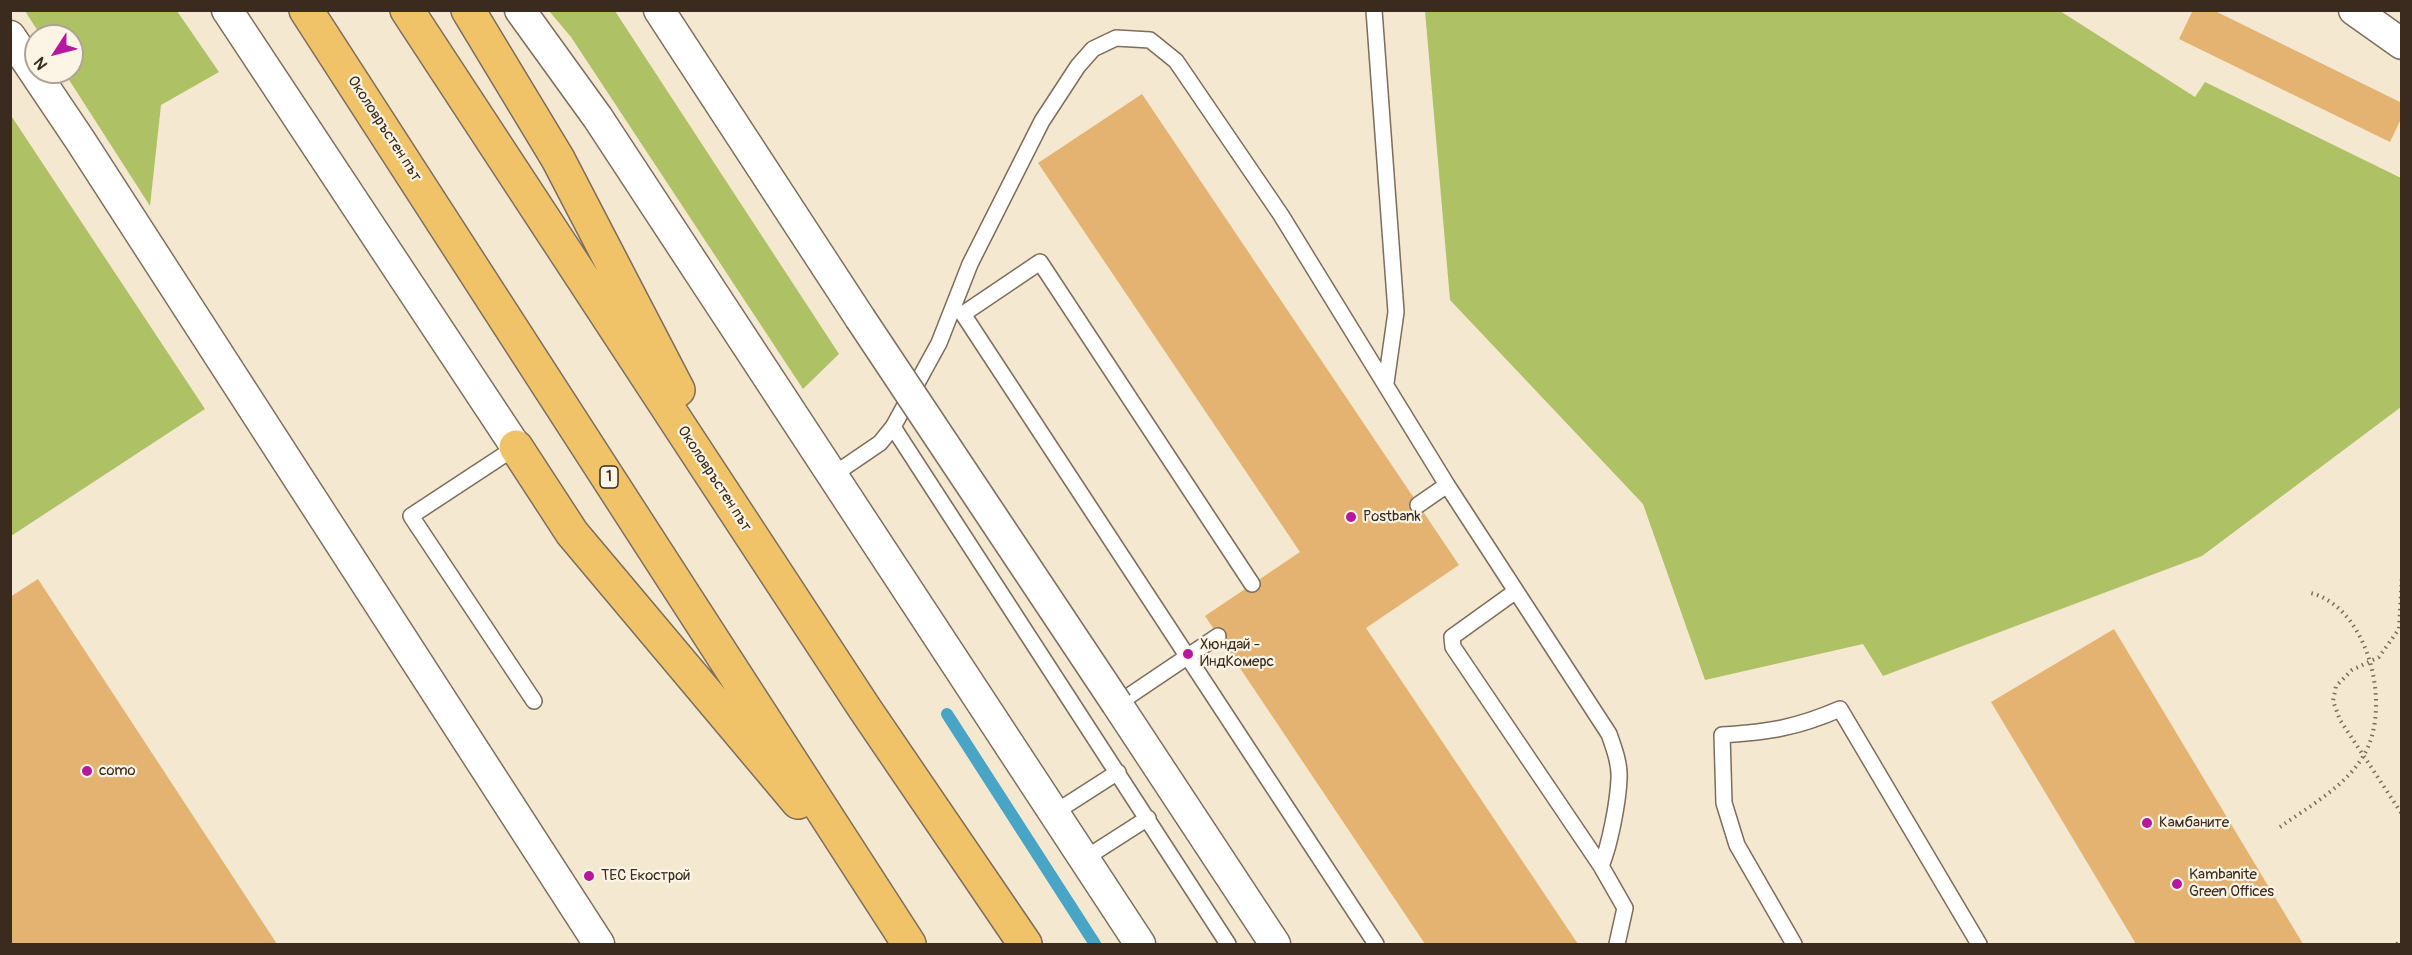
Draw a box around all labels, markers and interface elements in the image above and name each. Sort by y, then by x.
north arrow [24,24,84,84]
text: N [30,53,52,74]
street label: Околовръстен път [343,73,425,185]
street label: Околовръстен път [673,423,755,535]
road number: 1 [600,466,618,488]
place label: Postbank [1363,508,1421,526]
marker: Postbank [1344,510,1358,524]
place label: Хюндай - ИндКомерс [1200,636,1274,671]
marker: Хюндай - ИндКомерс [1181,647,1195,661]
place label: como [99,762,136,780]
marker: como [80,764,94,778]
place label: Камбаните [2159,814,2229,832]
marker: Камбаните [2140,816,2154,830]
place label: Kambanite Green Offices [2189,866,2274,901]
place label: ТЕС Екострой [601,867,690,885]
marker: ТЕС Екострой [582,869,596,883]
marker: Kambanite Green Offices [2170,877,2184,891]

